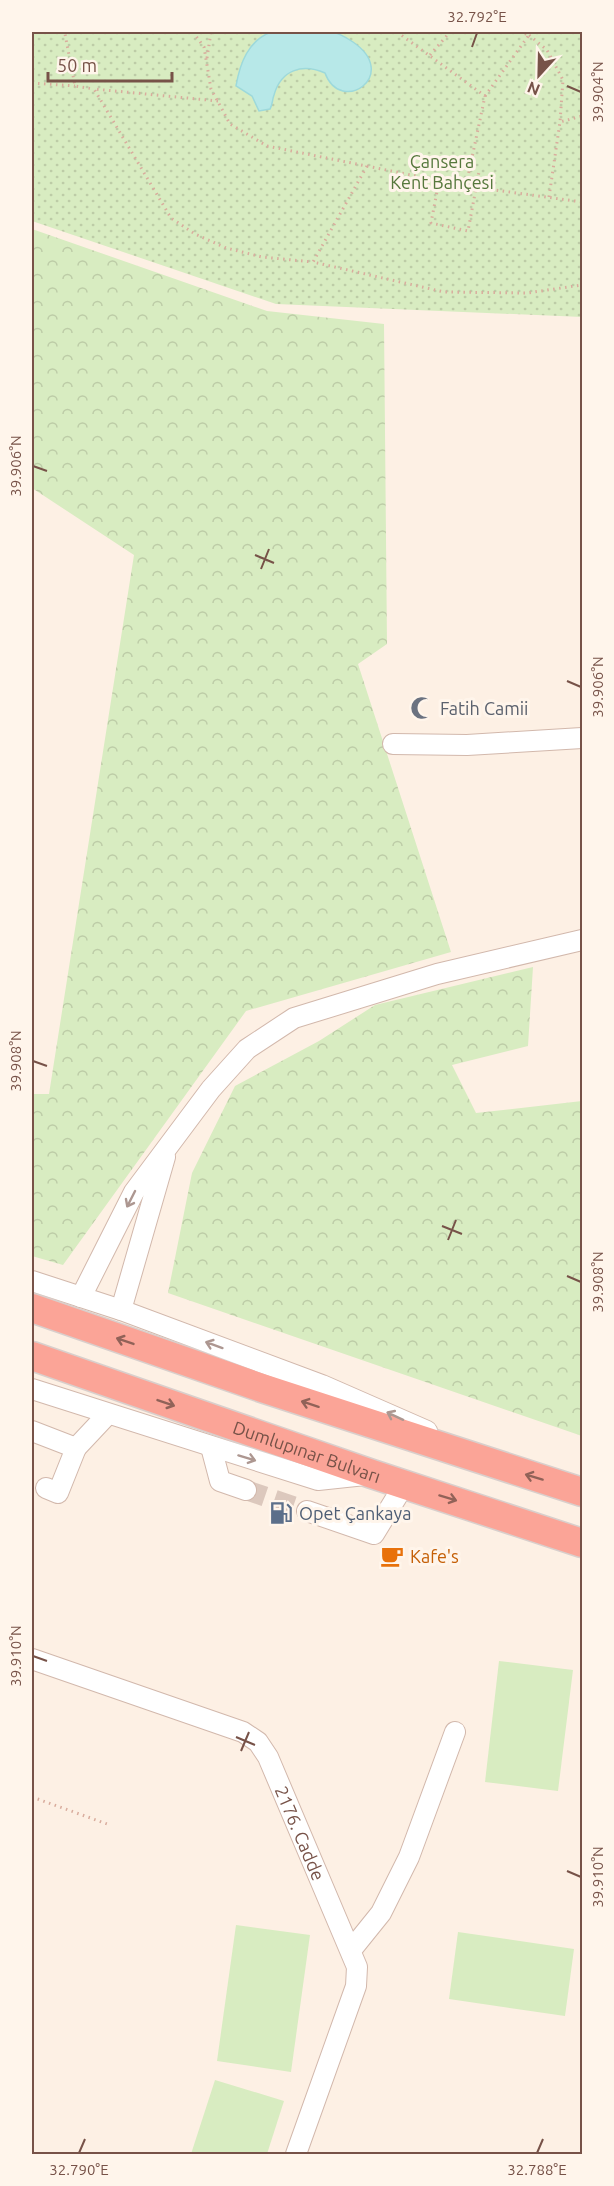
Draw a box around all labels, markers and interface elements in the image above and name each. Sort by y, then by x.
text: 32.792°E [447,8,507,25]
scale bar [48,45,172,83]
north arrow [509,45,569,105]
text: 50 m [57,55,97,75]
text: 39.904°N [589,61,606,123]
text: N [524,78,542,99]
park label: Çansera Kent Bahçesi [390,151,494,192]
text: 39.906°N [7,435,24,497]
text: 39.906°N [589,656,606,718]
mosque icon: Fatih Camii [409,695,435,721]
place label: Fatih Camii [440,698,528,718]
text: 39.908°N [7,1030,24,1092]
one-way arrow [125,1190,136,1208]
text: 39.908°N [589,1251,606,1313]
one-way arrow [116,1334,135,1345]
one-way arrow [205,1338,224,1349]
one-way arrow [156,1398,175,1409]
one-way arrow [301,1398,320,1409]
one-way arrow [387,1409,405,1421]
street label: Dumlupınar Bulvarı [231,1417,383,1486]
one-way arrow [237,1453,256,1464]
one-way arrow [525,1471,544,1482]
one-way arrow [438,1494,457,1505]
fuel station icon: Opet Çankaya [268,1500,294,1526]
place label: Opet Çankaya [299,1503,411,1523]
cafe icon: Kafe's [379,1543,405,1569]
place label: Kafe's [410,1546,459,1566]
text: 39.910°N [7,1625,24,1687]
street label: 2176. Cadde [271,1783,329,1883]
text: 39.910°N [589,1846,606,1908]
text: 32.790°E [49,2161,109,2178]
text: 32.788°E [507,2161,567,2178]

